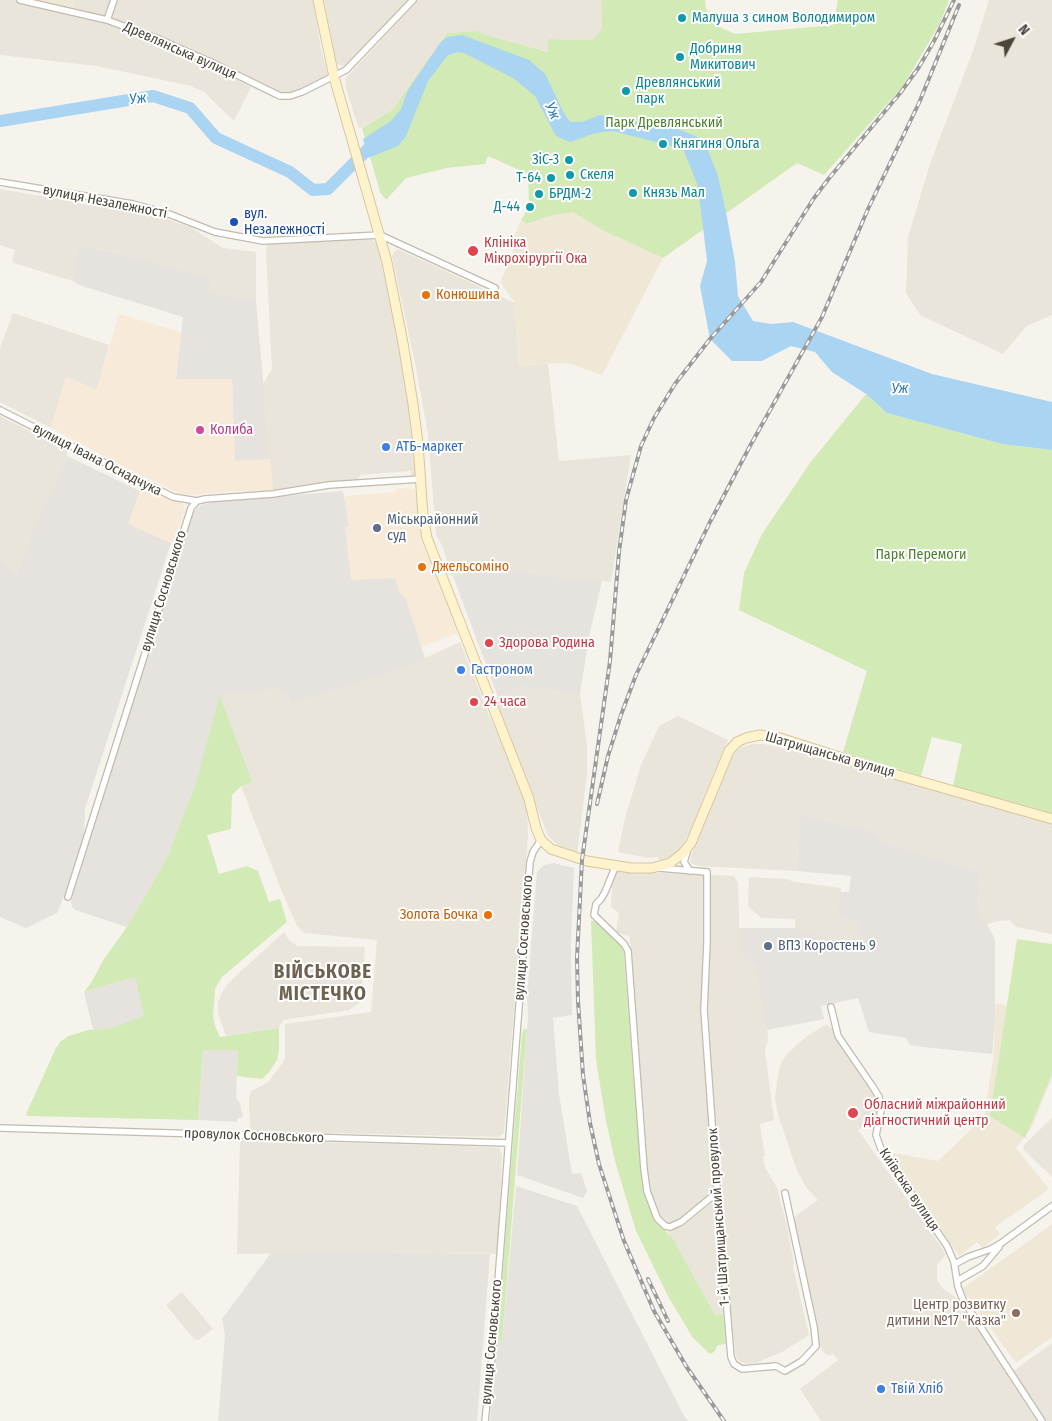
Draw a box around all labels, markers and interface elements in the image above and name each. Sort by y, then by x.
place label: Малуша з сином Володимиром [692,10,875,26]
marker: Малуша з сином Володимиром [676,12,688,24]
north arrow [987,15,1037,65]
street label: Древлянська вулиця [121,19,239,83]
text: N [1015,21,1033,39]
place label: Добриня Микитович [690,41,756,74]
marker: Добриня Микитович [674,51,686,63]
place label: Древлянський парк [636,75,721,108]
marker: Древлянський парк [620,85,632,97]
water label: Уж [128,89,148,109]
water label: Уж [540,100,564,122]
park label: Парк Древлянський [605,115,723,131]
place label: Княгиня Ольга [673,136,760,152]
marker: Княгиня Ольга [657,138,669,150]
place label: ЗіС-3 [532,152,559,168]
marker: ЗіС-3 [563,154,575,166]
place label: Скеля [580,167,614,183]
marker: Скеля [564,169,576,181]
place label: Т-64 [516,170,541,186]
marker: Т-64 [545,172,557,184]
street label: вулиця Незалежності [41,182,169,222]
place label: Князь Мал [643,185,705,201]
place label: БРДМ-2 [549,186,591,202]
marker: Князь Мал [627,187,639,199]
marker: БРДМ-2 [533,188,545,200]
place label: Д-44 [494,199,520,215]
marker: Д-44 [524,201,536,213]
place label: вул. Незалежності [244,206,325,238]
marker: вул. Незалежності [228,216,240,228]
place label: Клініка Мікрохірургії Ока [484,235,587,268]
marker: Клініка Мікрохірургії Ока [466,244,480,258]
place label: Конюшина [436,287,500,303]
marker: Конюшина [420,289,432,301]
water label: Уж [891,380,909,398]
street label: вулиця Івана Оснадчука [30,420,164,500]
place label: Колиба [210,422,253,438]
marker: Колиба [194,424,206,436]
place label: АТБ-маркет [396,439,463,455]
marker: АТБ-маркет [380,441,392,453]
place label: Міськрайонний суд [387,512,479,544]
marker: Міськрайонний суд [371,522,383,534]
street label: вулиця Сосновського [138,528,190,654]
park label: Парк Перемоги [875,547,967,563]
place label: Джельсоміно [432,559,509,575]
marker: Джельсоміно [416,561,428,573]
place label: Здорова Родина [499,635,595,651]
marker: Здорова Родина [483,637,495,649]
place label: Гастроном [471,662,533,678]
marker: Гастроном [455,664,467,676]
place label: 24 часа [484,694,526,710]
marker: 24 часа [468,696,480,708]
street label: Шатрищанська вулиця [763,728,897,782]
street label: вулиця Сосновського [511,875,537,1001]
place label: Золота Бочка [400,907,478,923]
marker: Золота Бочка [482,909,494,921]
place label: ВПЗ Коростень 9 [778,938,876,954]
marker: ВПЗ Коростень 9 [762,940,774,952]
district label: ВІЙСЬКОВЕ МІСТЕЧКО [273,962,373,1006]
place label: Обласний міжрайонний діагностичний центр [864,1097,1006,1130]
marker: Обласний міжрайонний діагностичний центр [846,1106,860,1120]
street label: провулок Сосновського [184,1125,324,1147]
street label: 1-й Шатрищанський провулок [704,1128,734,1306]
street label: Київська вулиця [875,1145,943,1235]
street label: вулиця Сосновського [478,1279,506,1405]
place label: Центр розвитку дитини №17 "Казка" [887,1297,1006,1330]
marker: Центр розвитку дитини №17 "Казка" [1010,1307,1022,1319]
place label: Твій Хліб [891,1381,943,1397]
marker: Твій Хліб [875,1383,887,1395]

